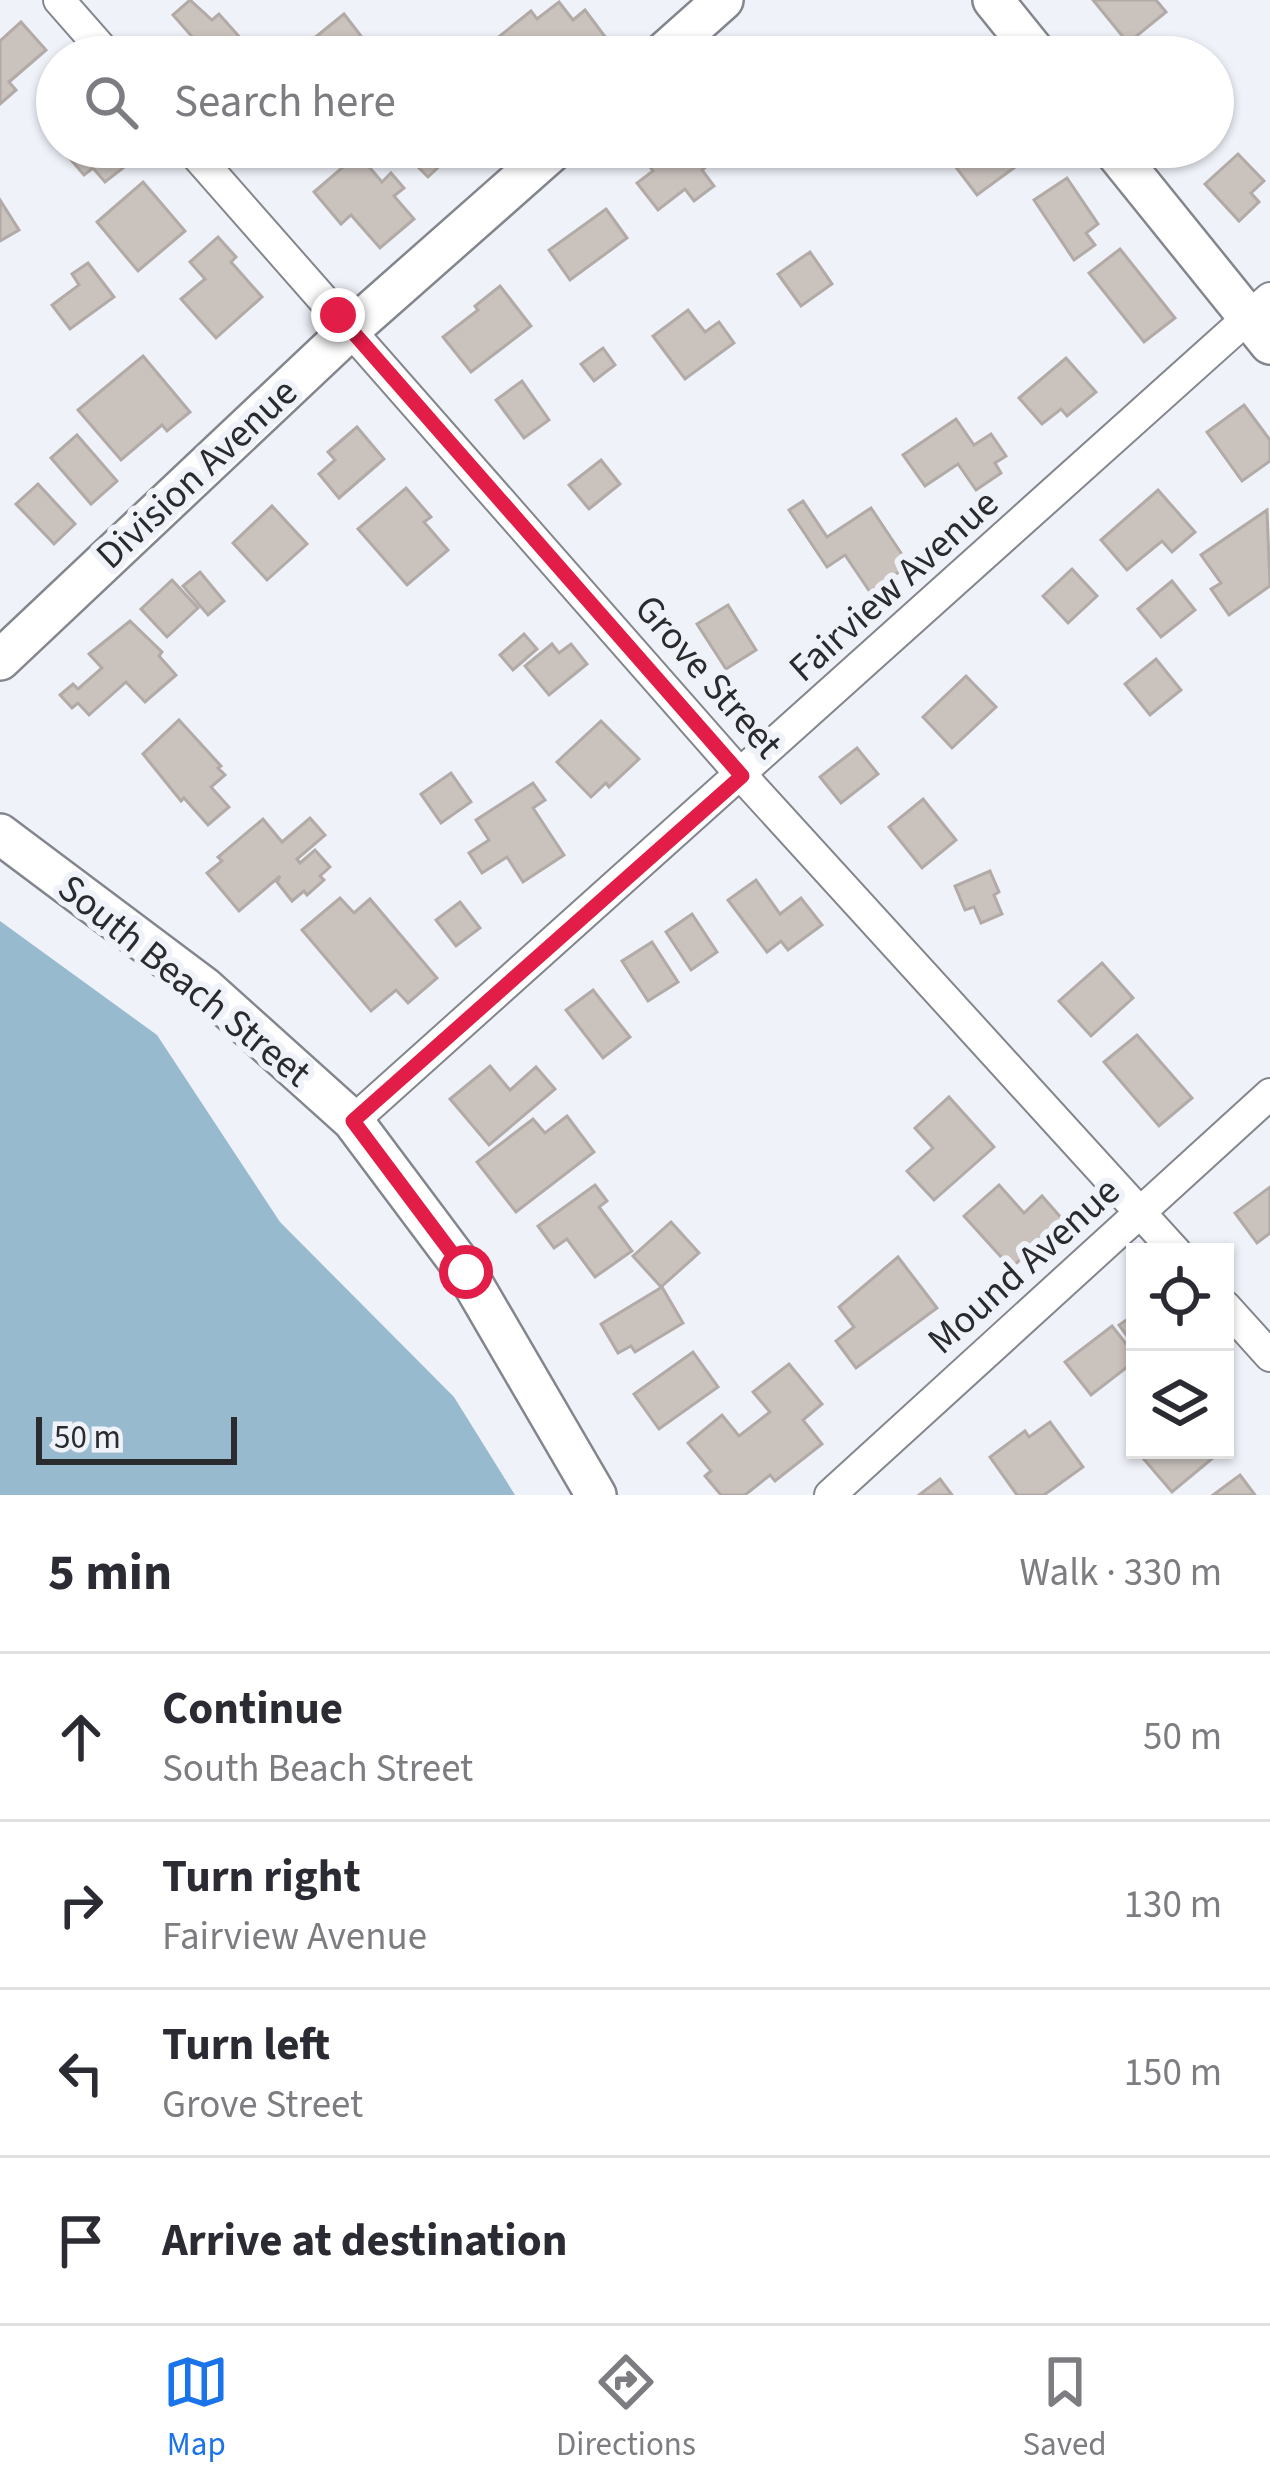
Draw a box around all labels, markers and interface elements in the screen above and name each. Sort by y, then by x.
search box [36,36,1234,168]
icon: search [78,69,144,135]
text: Search here [174,70,396,134]
route end [311,288,365,342]
street label: Division Avenue [84,366,310,582]
street label: Fairview Avenue [777,476,1011,696]
street label: Grove Street [621,583,795,771]
street label: South Beach Street [45,861,323,1101]
street label: Mound Avenue [915,1164,1133,1368]
map controls [1126,1243,1234,1459]
button: locate [1126,1243,1234,1351]
route start [439,1245,493,1299]
button: layers [1126,1351,1234,1459]
scale bar [36,1411,237,1464]
text: 50 m [54,1414,121,1461]
text: 5 min [48,1537,172,1609]
text: Walk · 330 m [1019,1545,1222,1601]
text: Continue [162,1677,343,1741]
icon: ahead [48,1704,114,1770]
text: 50 m [1143,1709,1222,1765]
text: South Beach Street [162,1741,473,1797]
text: Turn right [162,1845,361,1909]
icon: right [48,1872,114,1938]
text: 130 m [1124,1877,1222,1933]
text: Fairview Avenue [162,1909,427,1965]
text: Turn left [162,2013,330,2077]
icon: left [48,2040,114,2106]
text: 150 m [1124,2045,1222,2101]
text: Grove Street [162,2077,363,2133]
icon: arrive [48,2208,114,2274]
text: Arrive at destination [162,2209,567,2273]
tab: Map [163,2349,229,2468]
tab: Directions [556,2349,696,2468]
tab: Saved [1022,2349,1107,2468]

